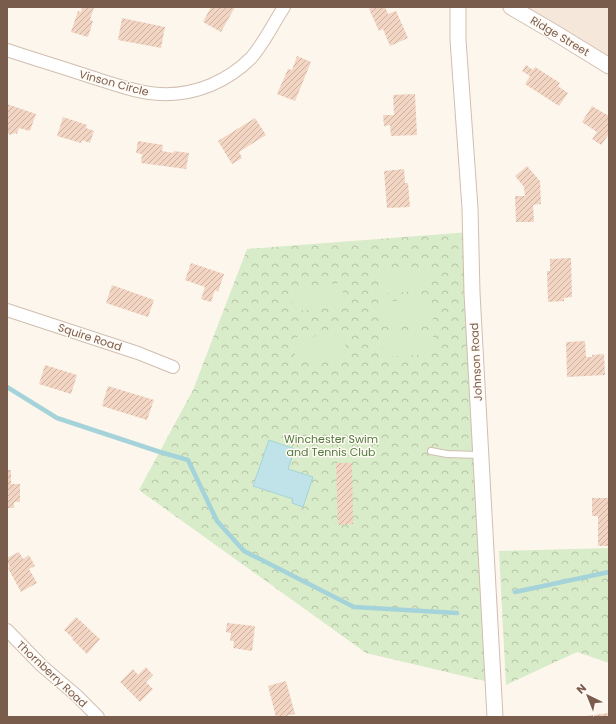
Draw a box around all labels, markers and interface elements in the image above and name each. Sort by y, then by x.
street label: Ridge Street [527,12,593,60]
street label: Vinson Circle [77,66,151,100]
street label: Squire Road [56,319,124,355]
street label: Johnson Road [466,322,486,402]
park label: Winchester Swim and Tennis Club [284,431,378,460]
street label: Thornberry Road [13,637,91,711]
north arrow [568,676,608,716]
text: N [573,680,590,697]

